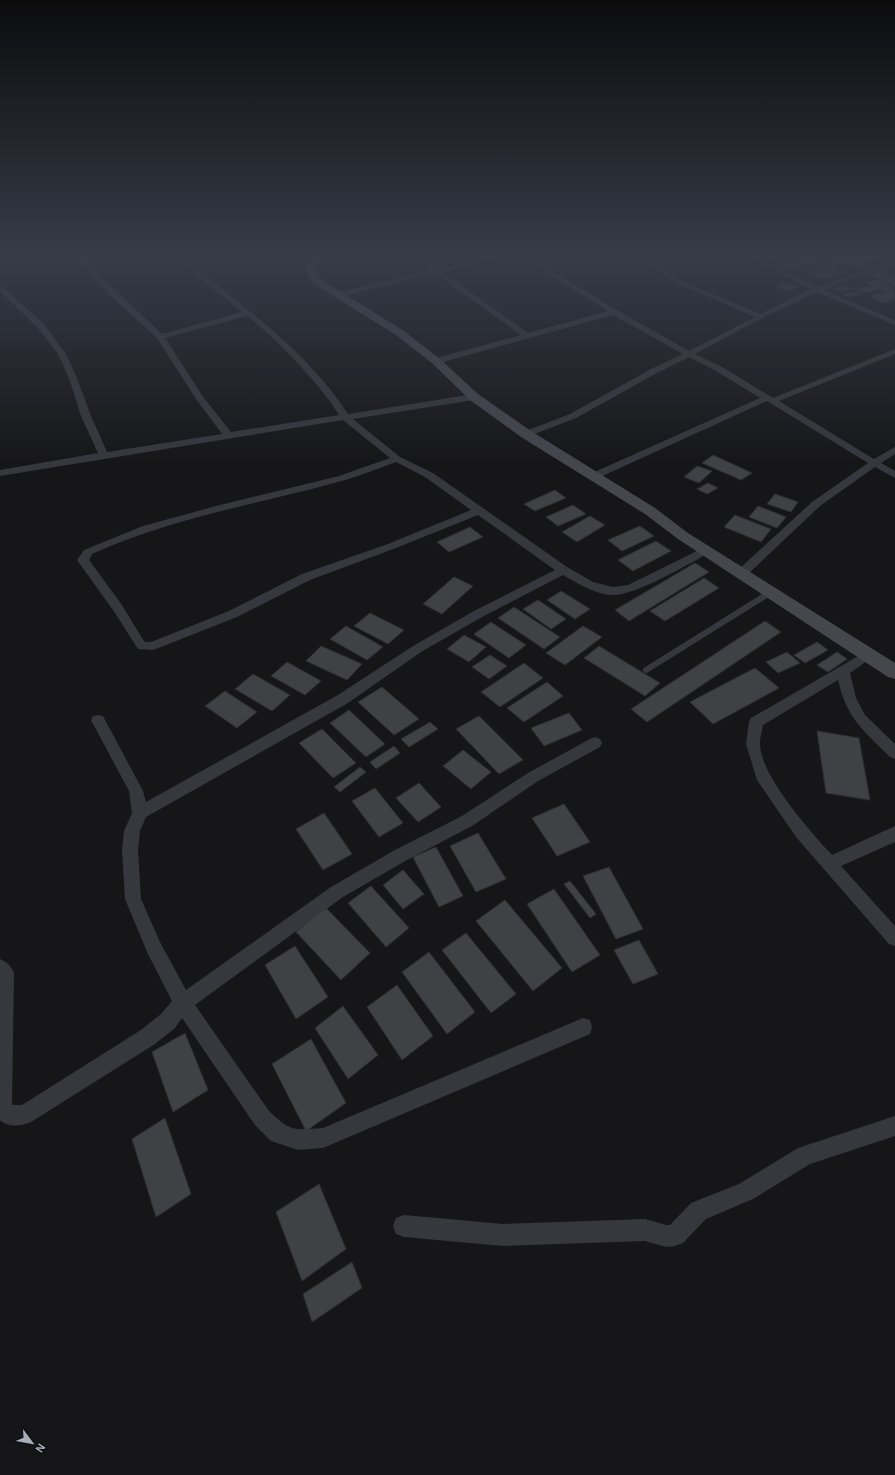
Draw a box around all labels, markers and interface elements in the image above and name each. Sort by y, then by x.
north arrow [12,1423,52,1463]
text: N [33,1442,48,1455]

